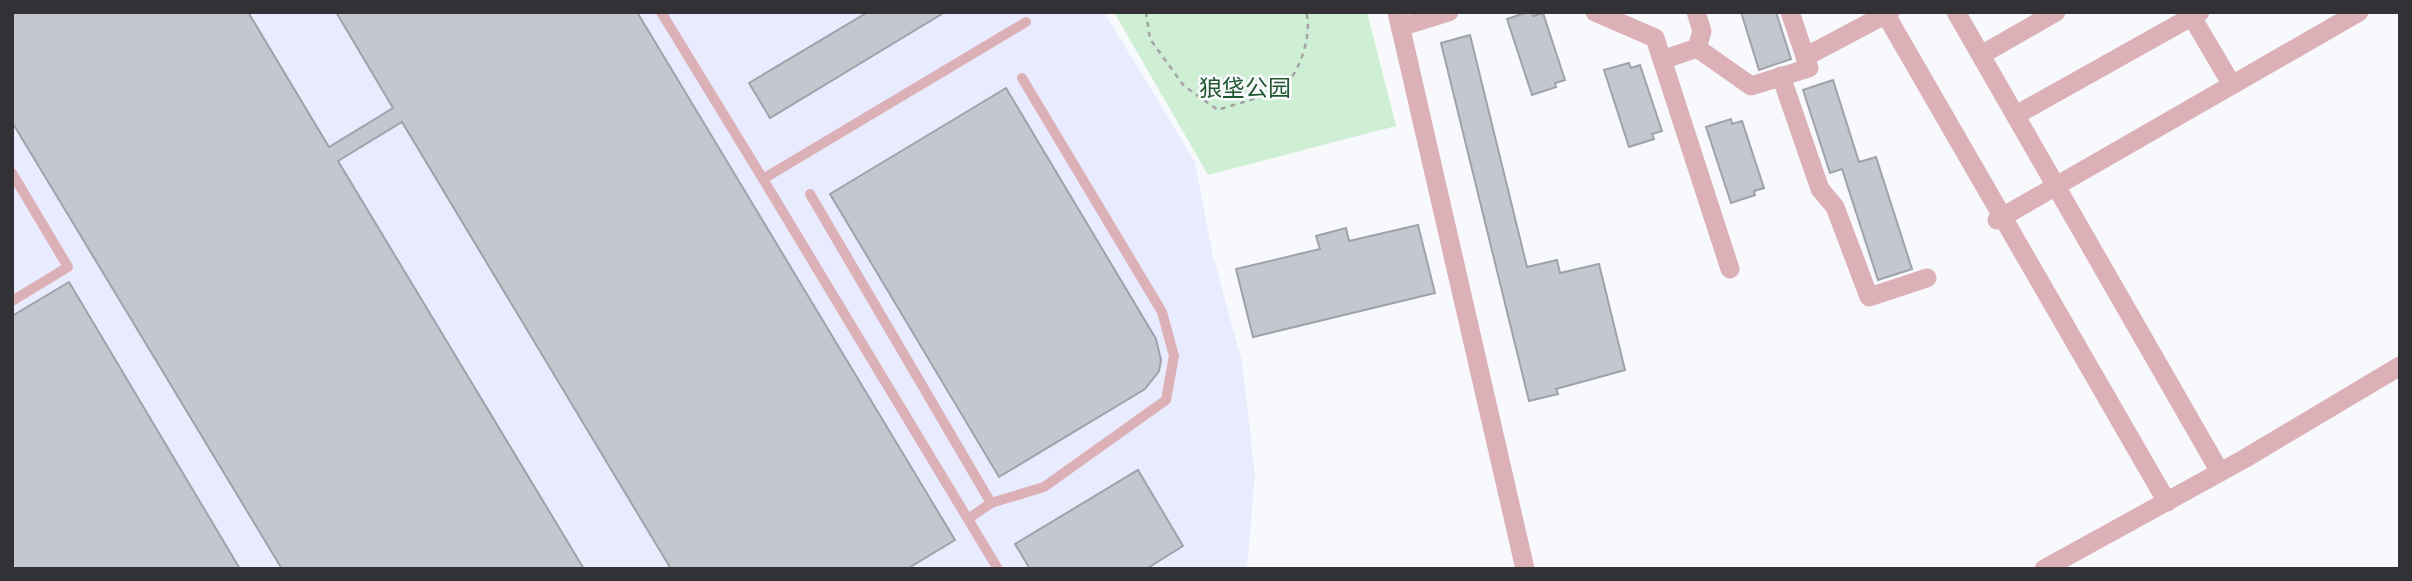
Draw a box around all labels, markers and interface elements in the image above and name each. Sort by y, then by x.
park label: 狼垡公园 [1199,75,1291,101]

